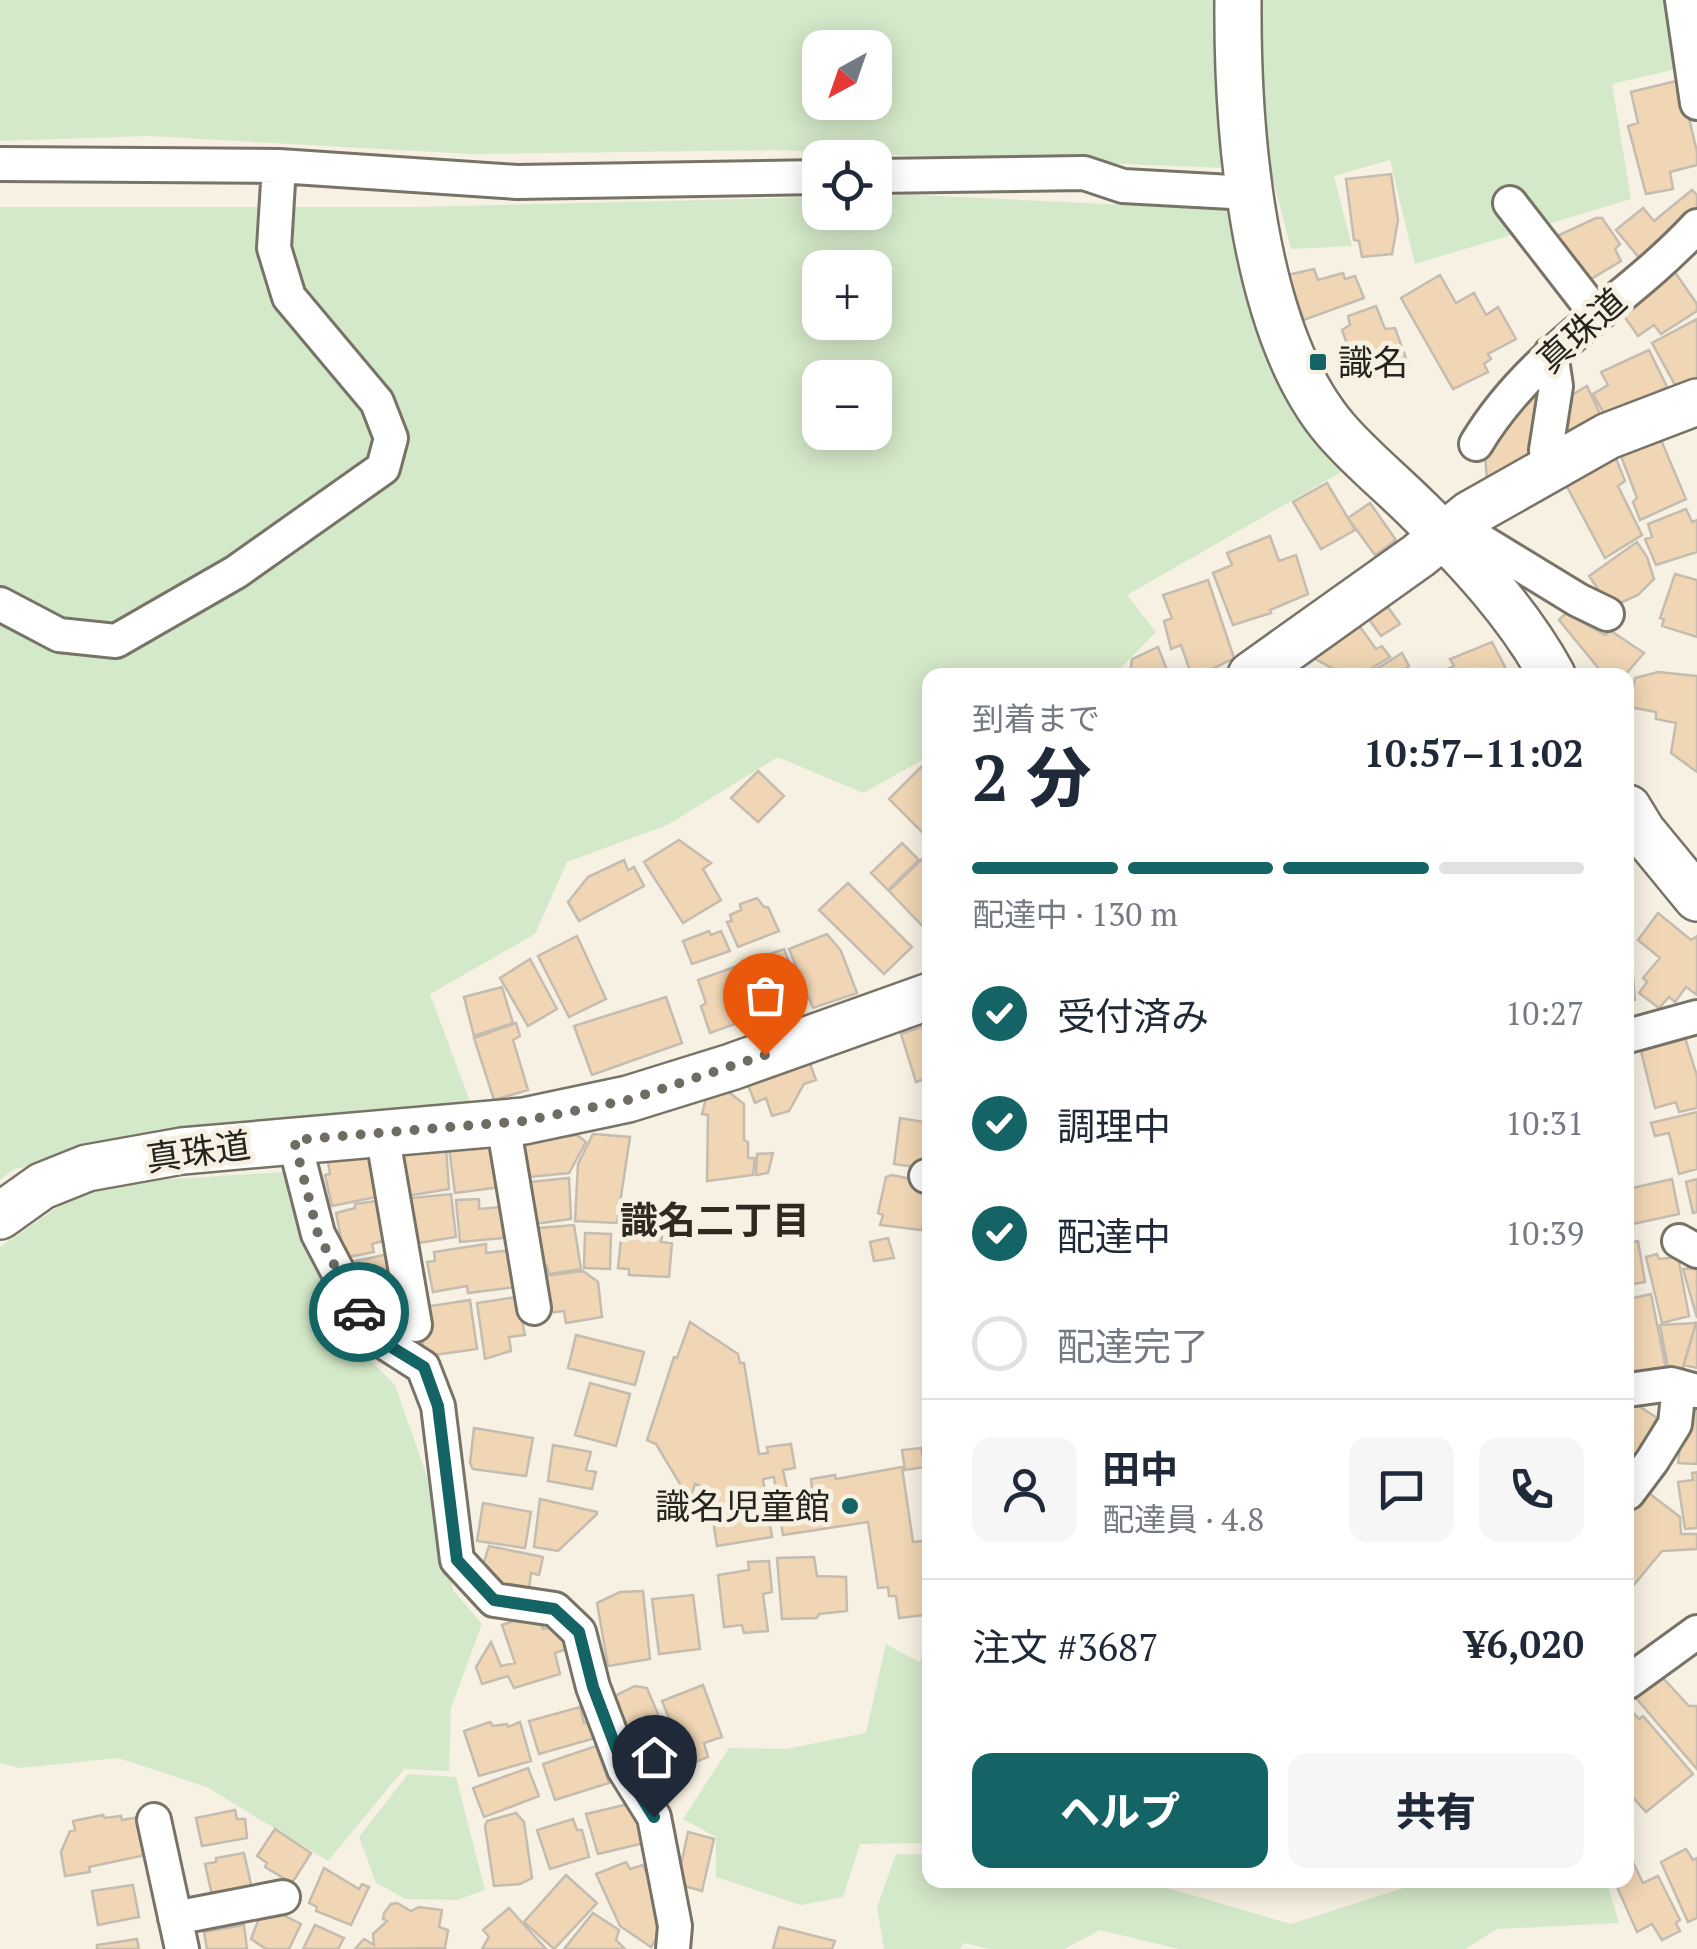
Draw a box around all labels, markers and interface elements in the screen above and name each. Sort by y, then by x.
north arrow [802,30,892,120]
map controls [802,30,892,450]
button: locate [802,140,892,230]
button: + [802,250,892,340]
street label: 真珠道 [1527,278,1635,382]
place label: 識名 [1338,339,1408,385]
marker: 識名 [1307,351,1329,373]
button: − [802,360,892,450]
text: 到着まで [972,697,1100,739]
text: 10:57–11:02 [1363,728,1584,778]
text: 2 分 [972,733,1091,820]
text: 配達中 · 130 m [972,893,1178,935]
pin [723,953,808,1056]
icon: bag [738,968,793,1023]
icon: check [972,986,1027,1041]
text: 受付済み [1057,991,1209,1041]
text: 10:27 [1505,992,1584,1034]
icon: check [972,1096,1027,1151]
text: 調理中 [1057,1101,1171,1151]
text: 10:31 [1505,1102,1584,1144]
street label: 真珠道 [143,1121,253,1181]
district label: 識名二丁目 [620,1195,810,1245]
icon: check [972,1206,1027,1261]
text: 配達中 [1057,1211,1171,1261]
text: 10:39 [1505,1212,1584,1254]
courier [309,1262,409,1362]
icon: car [332,1285,387,1340]
text: 配達完了 [1057,1321,1209,1371]
button: person [972,1437,1077,1542]
button: chat [1349,1437,1454,1542]
button: phone [1479,1437,1584,1542]
text: 田中 [1102,1444,1178,1494]
place label: 識名児童館 [655,1483,830,1529]
marker: 識名児童館 [839,1495,861,1517]
text: 配達員 · 4.8 [1102,1498,1264,1540]
text: ¥6,020 [1465,1619,1584,1669]
text: 注文 #3687 [972,1622,1159,1672]
pin [612,1715,697,1818]
icon: home [627,1730,682,1785]
button: ヘルプ [972,1753,1268,1868]
button: 共有 [1288,1753,1584,1868]

